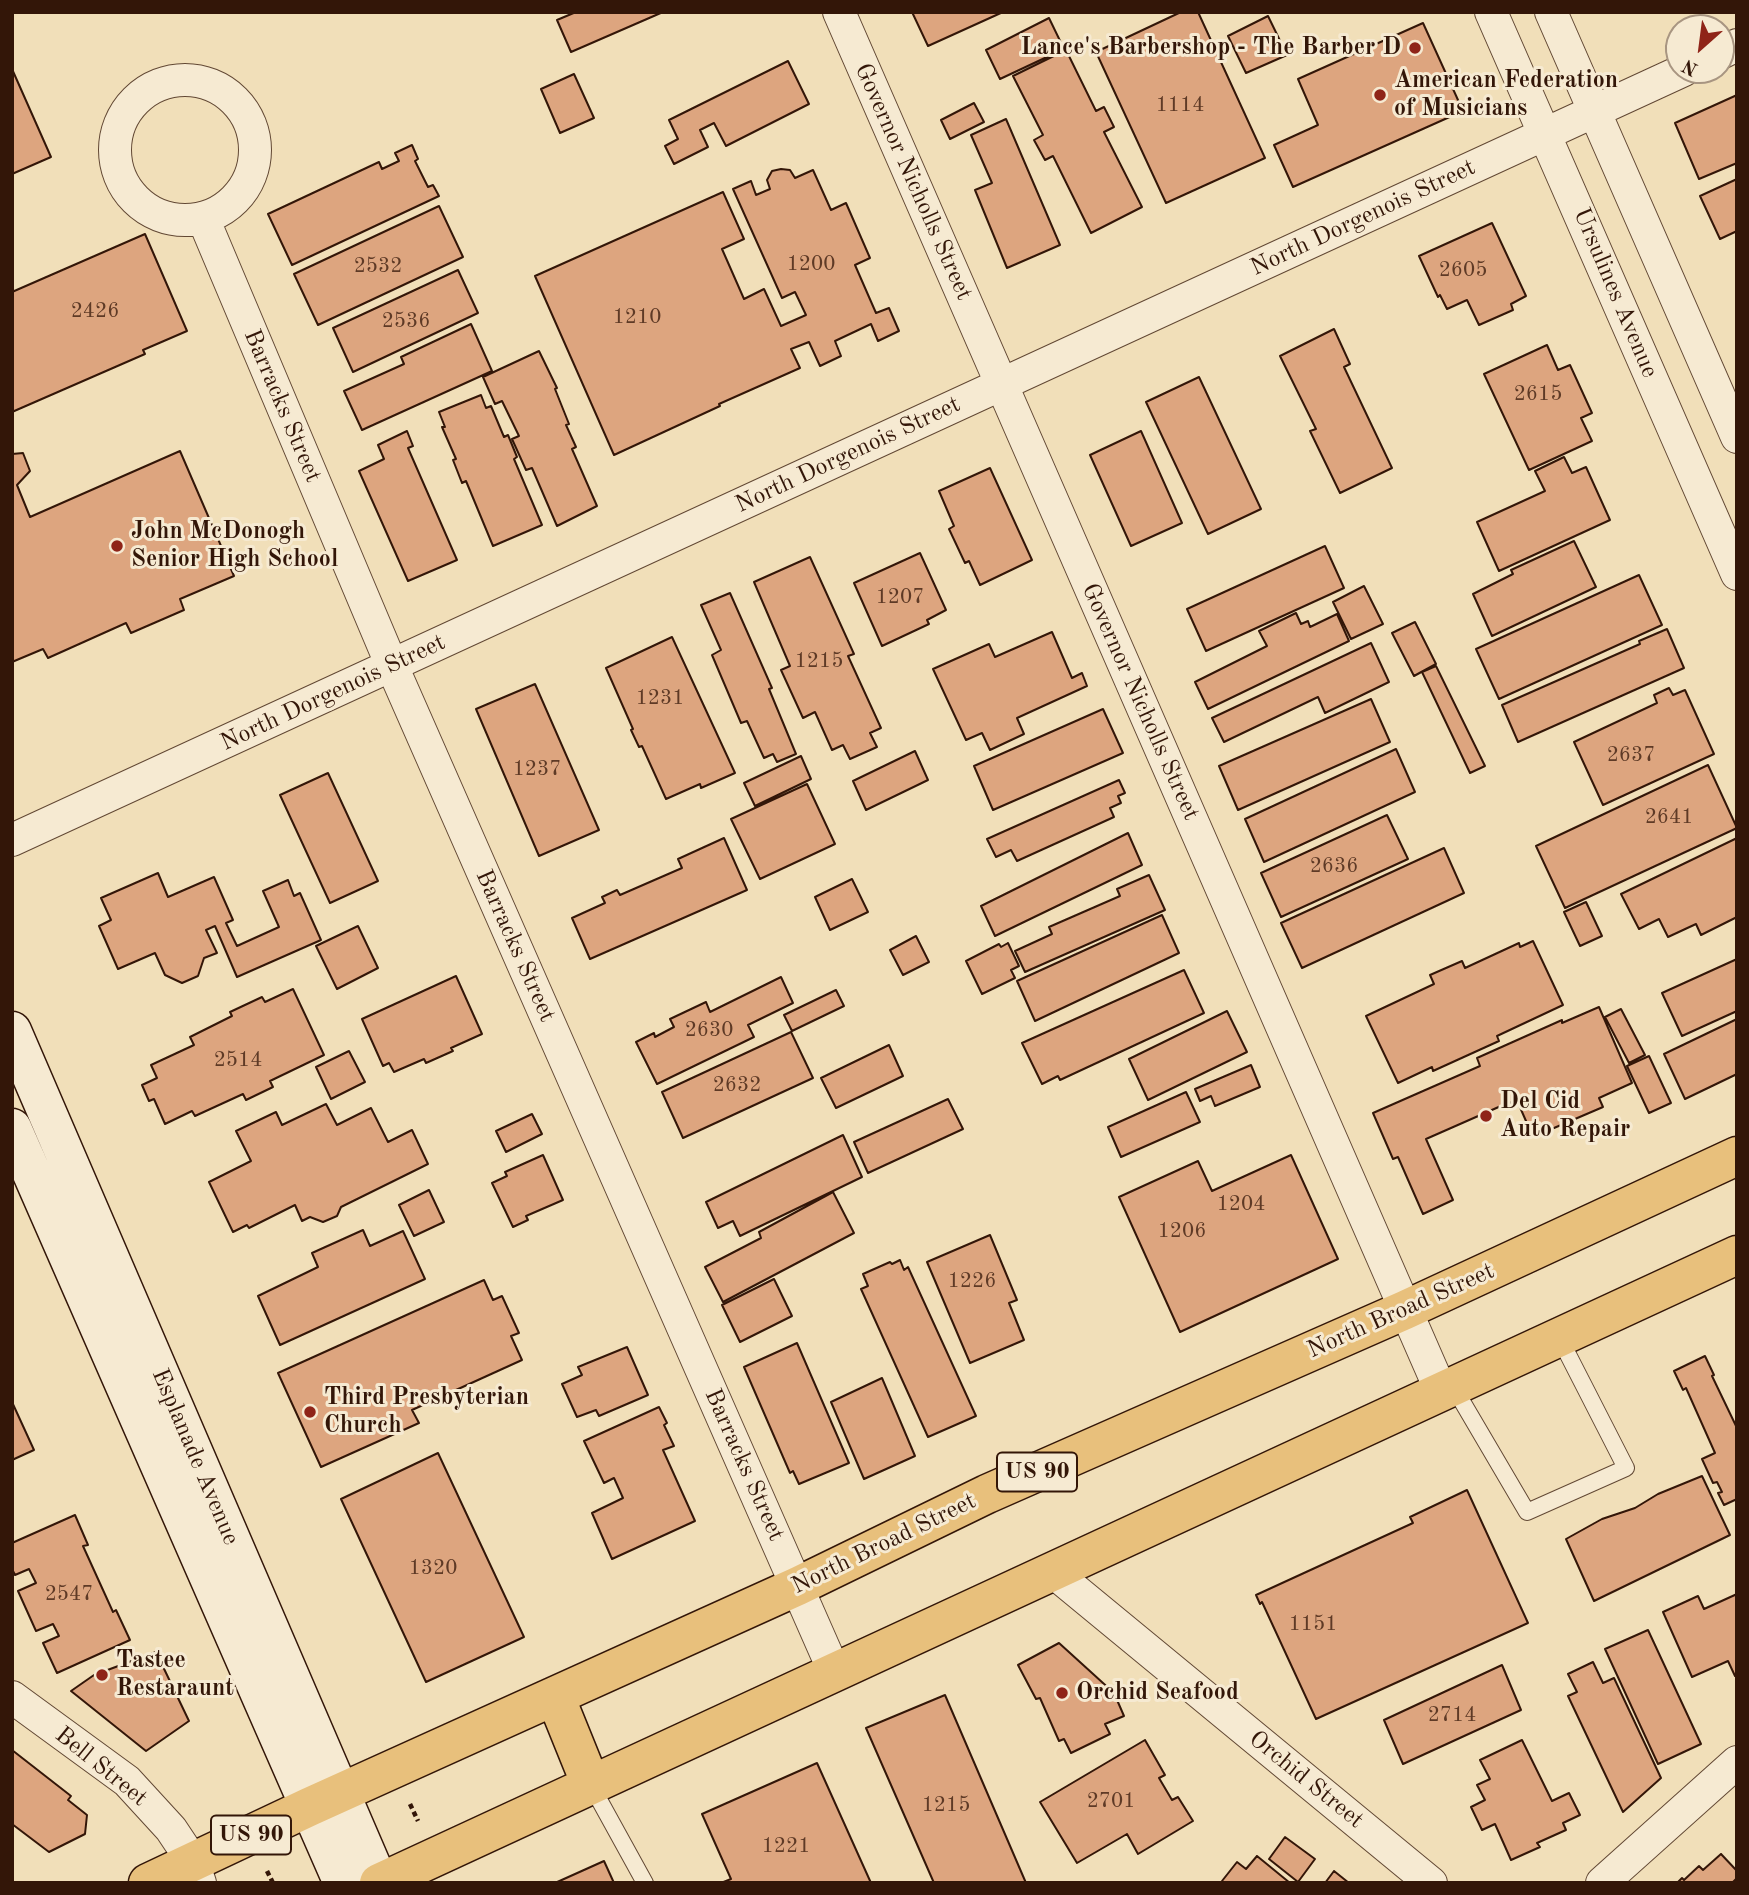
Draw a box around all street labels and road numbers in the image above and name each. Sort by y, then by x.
street label: Governor Nicholls Street [848,59,978,305]
street label: North Dorgenois Street [1246,153,1480,283]
street label: Ursulines Avenue [1566,204,1664,382]
street label: Barracks Street [237,325,327,487]
street label: North Dorgenois Street [731,390,965,520]
street label: Governor Nicholls Street [1075,579,1205,825]
street label: North Dorgenois Street [216,628,450,758]
street label: Barracks Street [469,865,561,1027]
street label: North Broad Street [1303,1257,1499,1365]
street label: Esplanade Avenue [145,1364,245,1550]
street label: Barracks Street [698,1384,790,1546]
road number: US 90 [997,1452,1077,1492]
street label: North Broad Street [787,1487,981,1601]
street label: Bell Street [49,1721,153,1813]
street label: Orchid Street [1243,1725,1369,1835]
road number: US 90 [211,1816,291,1854]

